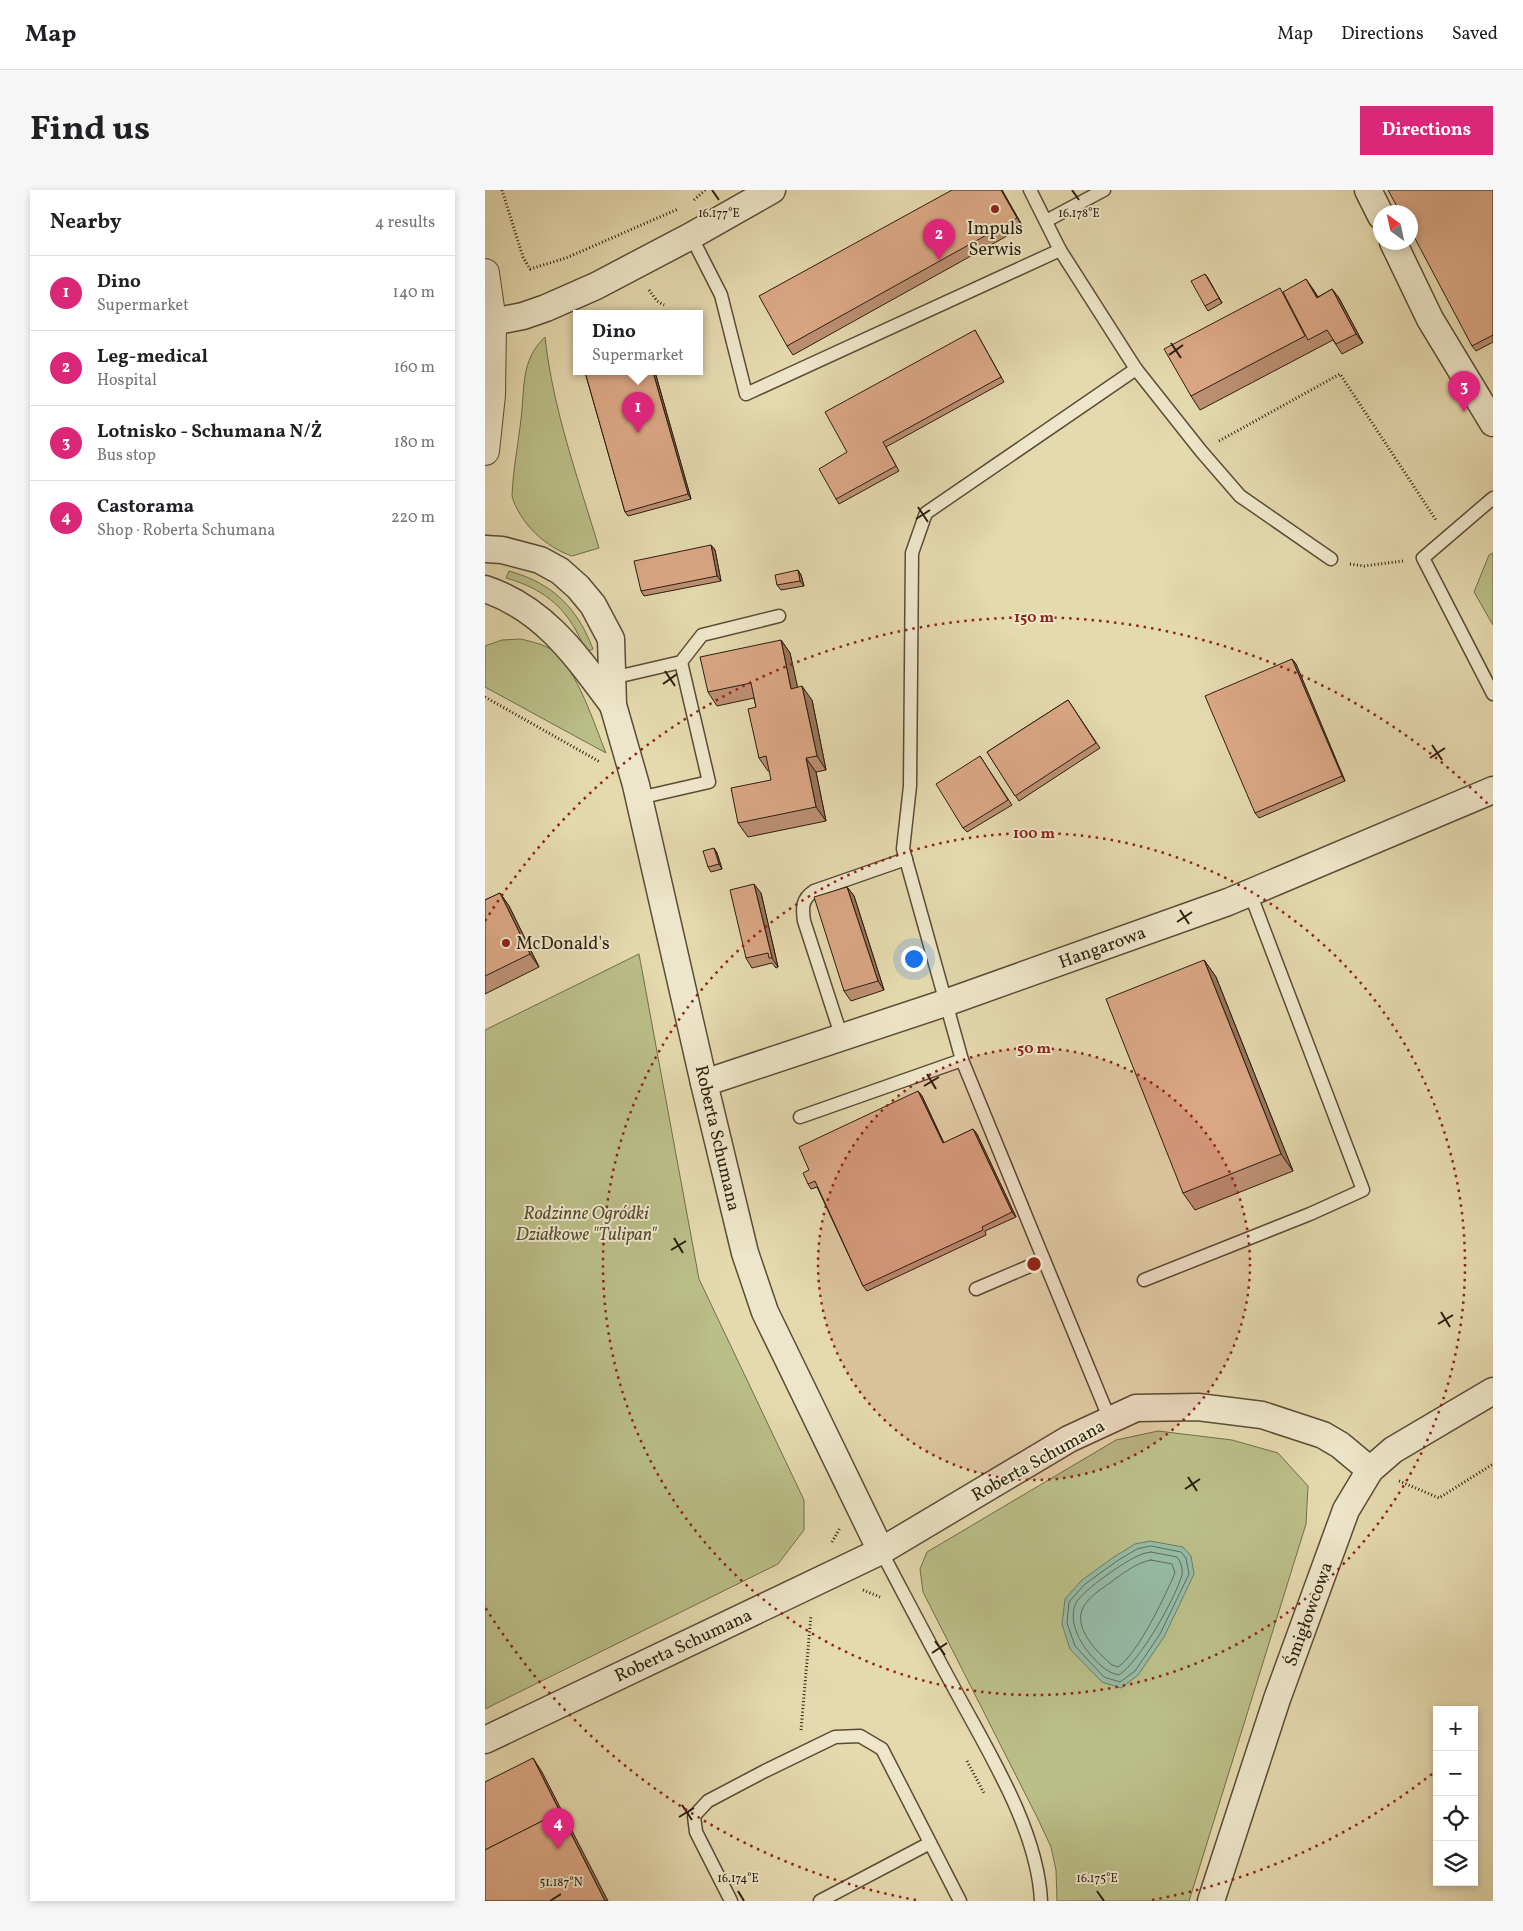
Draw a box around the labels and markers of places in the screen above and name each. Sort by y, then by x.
marker: Impuls Serwis [989,203,1001,215]
place label: Impuls Serwis [967,217,1023,263]
pin: 2 [923,219,955,260]
pin: 3 [1448,371,1480,412]
pin: 1 [622,392,654,433]
place label: McDonald's [516,932,610,957]
marker: McDonald's [500,937,512,949]
centre of rings [1025,1255,1043,1273]
pin: 4 [542,1808,574,1849]

